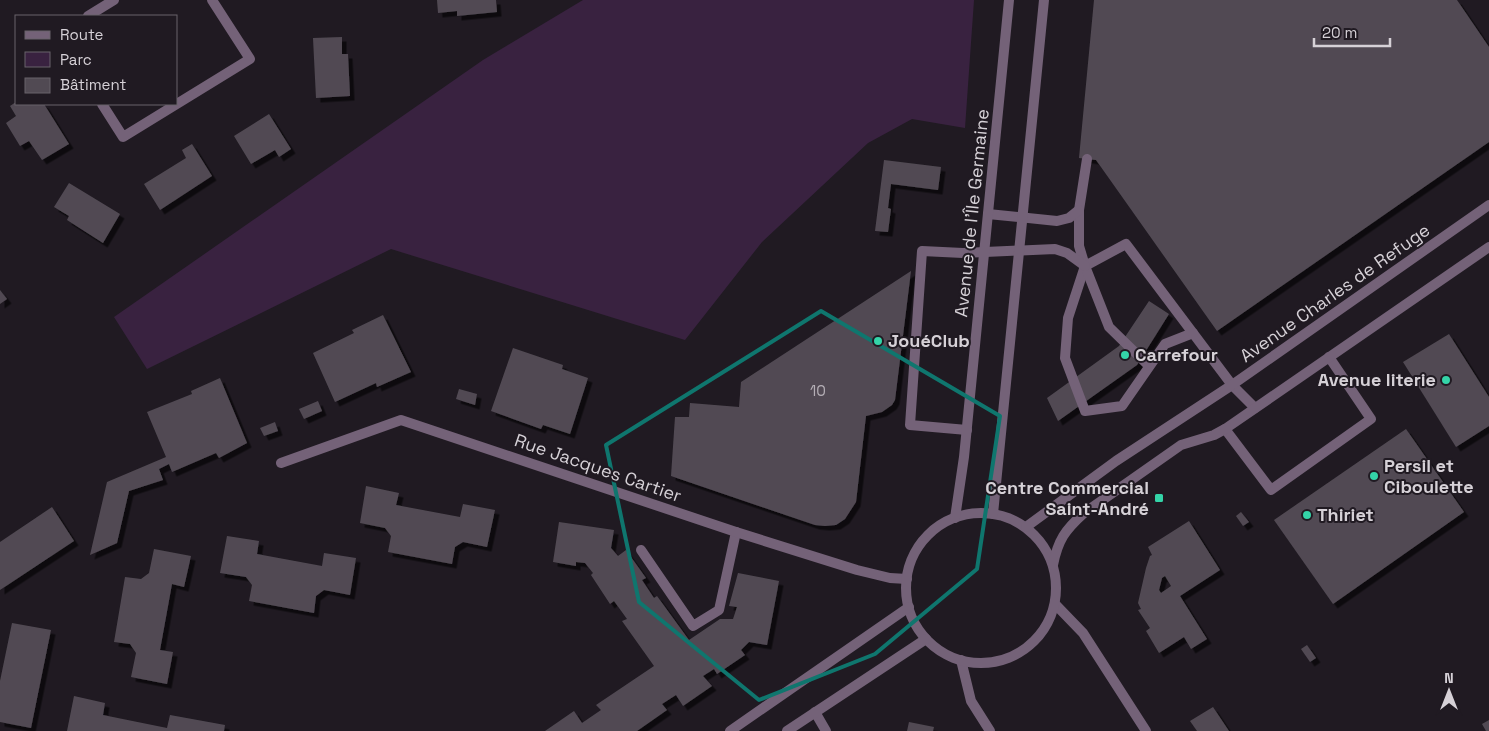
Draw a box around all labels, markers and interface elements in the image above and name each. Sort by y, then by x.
legend [15,15,178,105]
scale bar [1314,15,1390,47]
text: 20 m [1322,23,1357,42]
text: Route [60,25,104,44]
text: Parc [60,50,92,69]
text: Bâtiment [60,75,126,94]
street label: Avenue de l'Île Germaine [949,108,994,318]
street label: Avenue Charles de Refuge [1235,218,1434,367]
place label: JouéClub [888,329,970,352]
marker: JouéClub [872,335,884,347]
place label: Carrefour [1135,343,1218,366]
marker: Carrefour [1119,349,1131,361]
place label: Avenue literie [1318,368,1436,391]
marker: Avenue literie [1440,374,1452,386]
house number: 10 [810,381,826,400]
street label: Rue Jacques Cartier [512,428,685,507]
place label: Persil et Ciboulette [1384,454,1474,498]
marker: Persil et Ciboulette [1368,470,1380,482]
place label: Centre Commercial Saint-André [985,476,1149,520]
marker: Centre Commercial Saint-André [1153,492,1165,504]
place label: Thiriet [1317,503,1374,526]
marker: Thiriet [1301,509,1313,521]
north arrow [1424,666,1474,716]
text: N [1444,669,1454,687]

